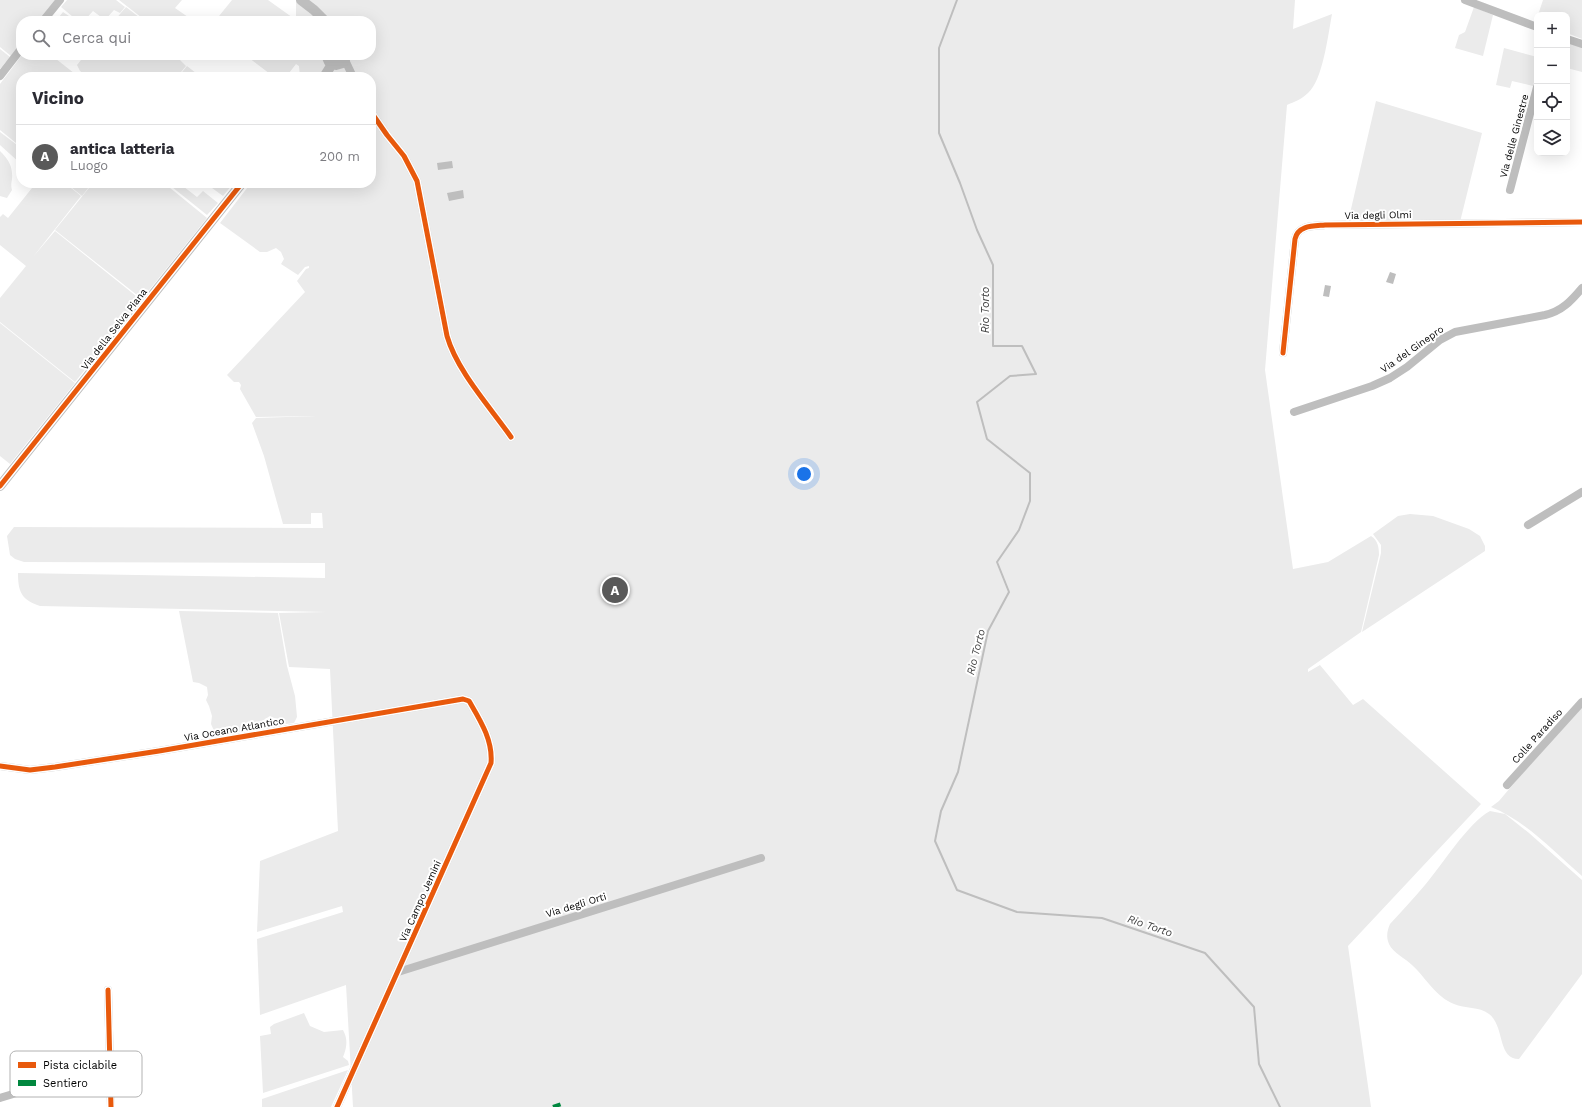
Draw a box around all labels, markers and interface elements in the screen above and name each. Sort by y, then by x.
map controls [1534,12,1570,156]
button: + [1534,12,1570,48]
search box [16,16,376,60]
icon: search [30,27,52,49]
text: Cerca qui [62,29,131,47]
button: − [1534,48,1570,84]
button: locate [1534,84,1570,120]
text: Vicino [32,88,84,108]
street label: Via delle Ginestre [1498,93,1531,179]
button: layers [1534,120,1570,156]
text: antica latteria [70,140,174,158]
text: A [41,149,49,164]
text: 200 m [319,149,360,164]
text: Luogo [70,158,108,173]
street label: Via degli Olmi [1344,209,1412,221]
street label: Via della Selva Piana [79,286,149,372]
water label: Rio Torto [979,287,992,333]
street label: Via del Ginepro [1378,323,1446,375]
your location [794,464,814,484]
pin: A [602,575,628,605]
water label: Rio Torto [964,628,988,676]
street label: Colle Paradiso [1510,706,1564,766]
street label: Via Oceano Atlantico [183,715,285,743]
street label: Via Campo Jemini [397,859,443,943]
street label: Via degli Orti [544,891,608,919]
water label: Rio Torto [1126,912,1174,940]
legend [10,1051,142,1097]
text: Pista ciclabile [43,1059,117,1072]
text: Sentiero [43,1077,88,1090]

